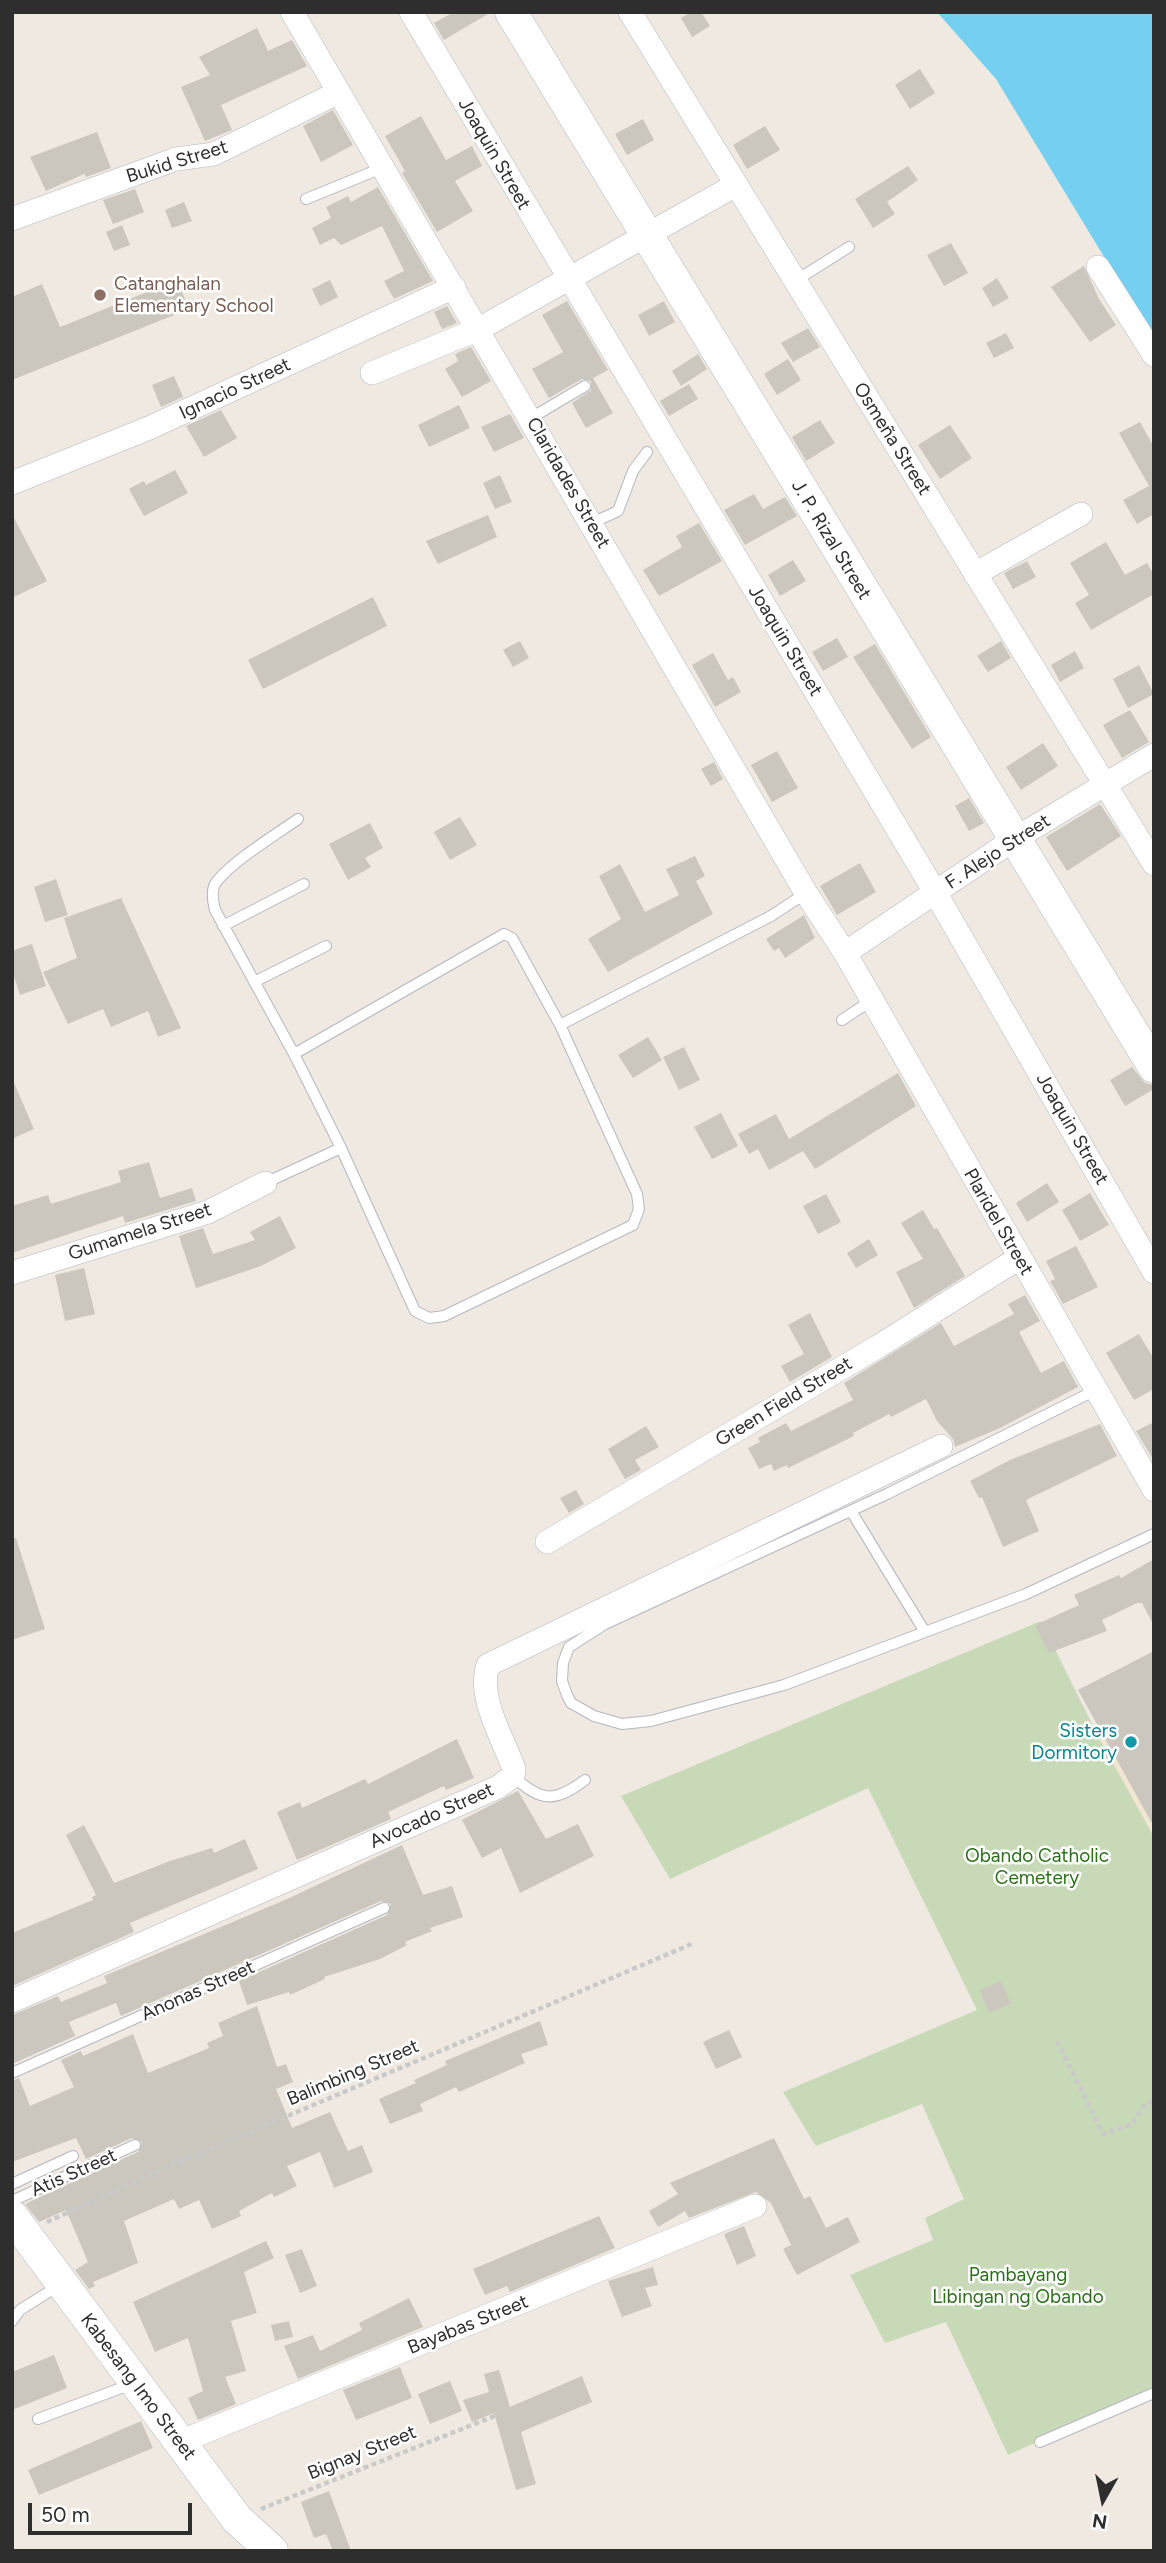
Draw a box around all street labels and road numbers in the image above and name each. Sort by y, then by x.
street label: Joaquin Street [453,94,535,214]
street label: Bukid Street [124,136,230,188]
street label: Ignacio Street [176,353,294,425]
street label: Osmeña Street [848,379,936,499]
street label: Claridades Street [521,413,615,553]
street label: J. P. Rizal Street [786,476,876,604]
street label: Joaquin Street [743,582,827,700]
street label: F. Alejo Street [941,810,1055,894]
street label: Joaquin Street [1031,1069,1113,1189]
street label: Plaridel Street [958,1165,1038,1279]
street label: Gumamela Street [66,1198,214,1266]
street label: Green Field Street [712,1352,856,1452]
street label: Avocado Street [366,1778,498,1854]
street label: Anonas Street [138,1956,258,2026]
street label: Balimbing Street [284,2035,422,2111]
street label: Atis Street [28,2144,120,2202]
street label: Bayabas Street [404,2290,532,2360]
street label: Kabesang Imo Street [75,2309,201,2465]
street label: Bignay Street [304,2421,420,2485]

